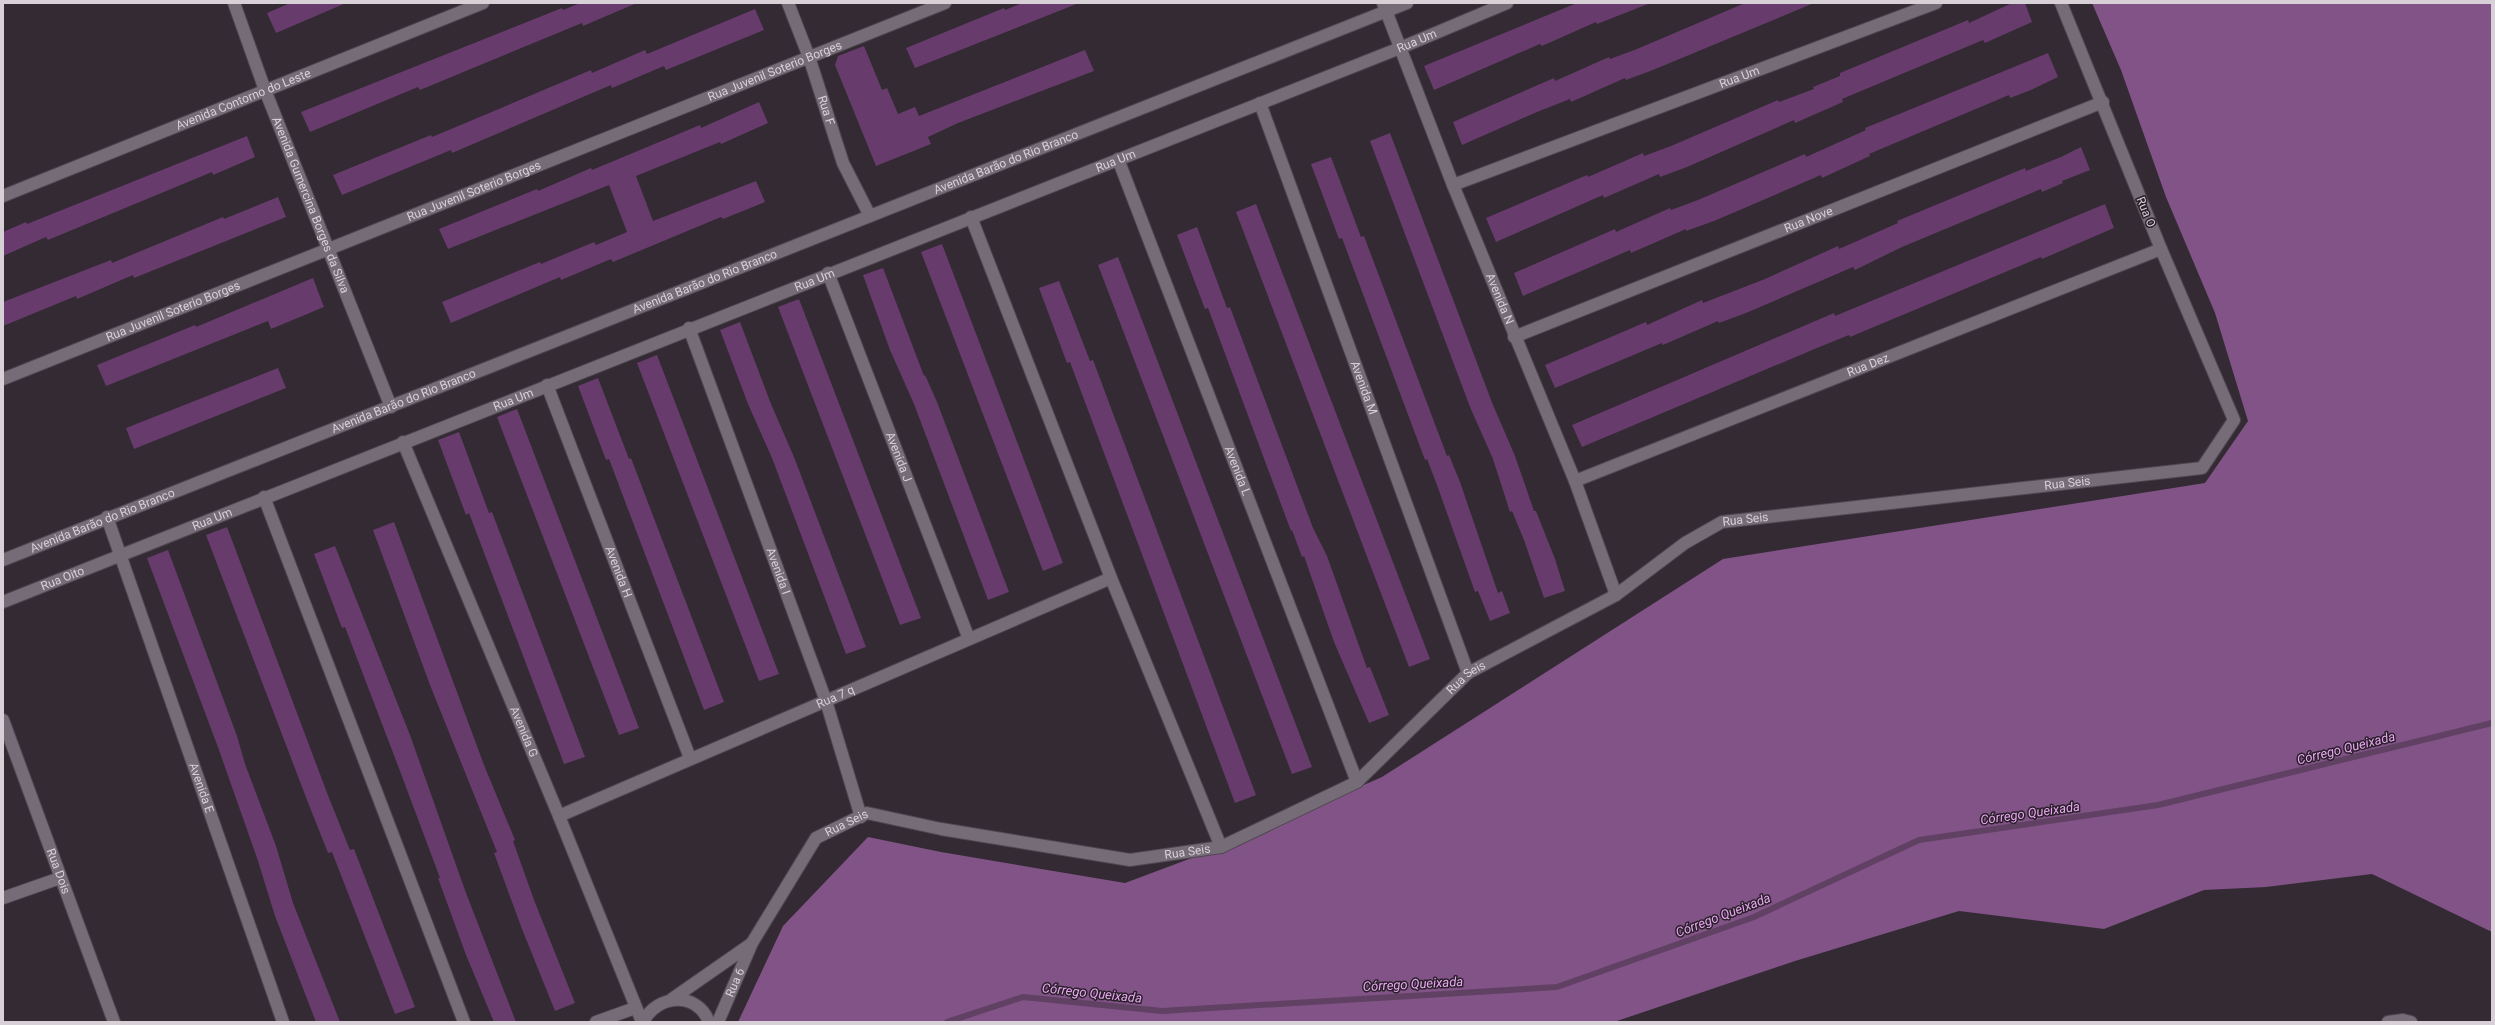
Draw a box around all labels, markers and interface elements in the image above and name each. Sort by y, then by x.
street label: Rua Um [1395,26,1439,56]
street label: Rua Juvenil Soterio Borges [706,38,844,104]
street label: Rua Um [1717,63,1761,91]
street label: Avenida Contorno do Leste [174,66,313,133]
street label: Rua F [815,94,838,127]
street label: Avenida Gumercina Borges da Silva [269,115,352,295]
street label: Avenida Barão do Rio Branco [932,127,1080,197]
street label: Rua Um [1094,147,1138,175]
street label: Rua Juvenil Soterio Borges [405,158,543,224]
street label: Rua O [2134,195,2158,229]
street label: Rua Nove [1782,204,1835,235]
street label: Avenida Barão do Rio Branco [631,247,779,317]
street label: Rua Um [792,266,837,294]
street label: Avenida N [1483,271,1517,326]
street label: Rua Juvenil Soterio Borges [104,278,242,344]
street label: Rua Dez [1845,350,1891,380]
street label: Avenida M [1348,359,1380,416]
street label: Avenida Barão do Rio Branco [329,366,478,436]
street label: Rua Um [491,385,535,414]
street label: Avenida J [883,430,915,484]
street label: Avenida L [1222,444,1254,498]
street label: Rua Seis [2044,474,2091,493]
street label: Avenida Barão do Rio Branco [28,486,177,555]
street label: Rua Um [190,505,234,533]
street label: Rua Seis [1722,510,1769,529]
street label: Avenida H [602,544,635,600]
street label: Avenida I [763,546,793,596]
street label: Rua Oito [39,563,86,593]
street label: Rua Seis [1444,658,1488,697]
street label: Rua 7 q [814,682,857,711]
street label: Avenida G [507,704,541,759]
water label: Córrego Queixada [2295,729,2397,767]
street label: Avenida E [186,761,217,815]
water label: Córrego Queixada [1979,799,2081,827]
street label: Rua Seis [823,807,870,839]
street label: Rua Seis [1164,842,1211,862]
street label: Rua Dois [44,846,73,896]
water label: Córrego Queixada [1673,890,1773,940]
street label: Rua 6 [723,966,748,999]
water label: Córrego Queixada [1362,974,1464,994]
water label: Córrego Queixada [1041,980,1143,1006]

